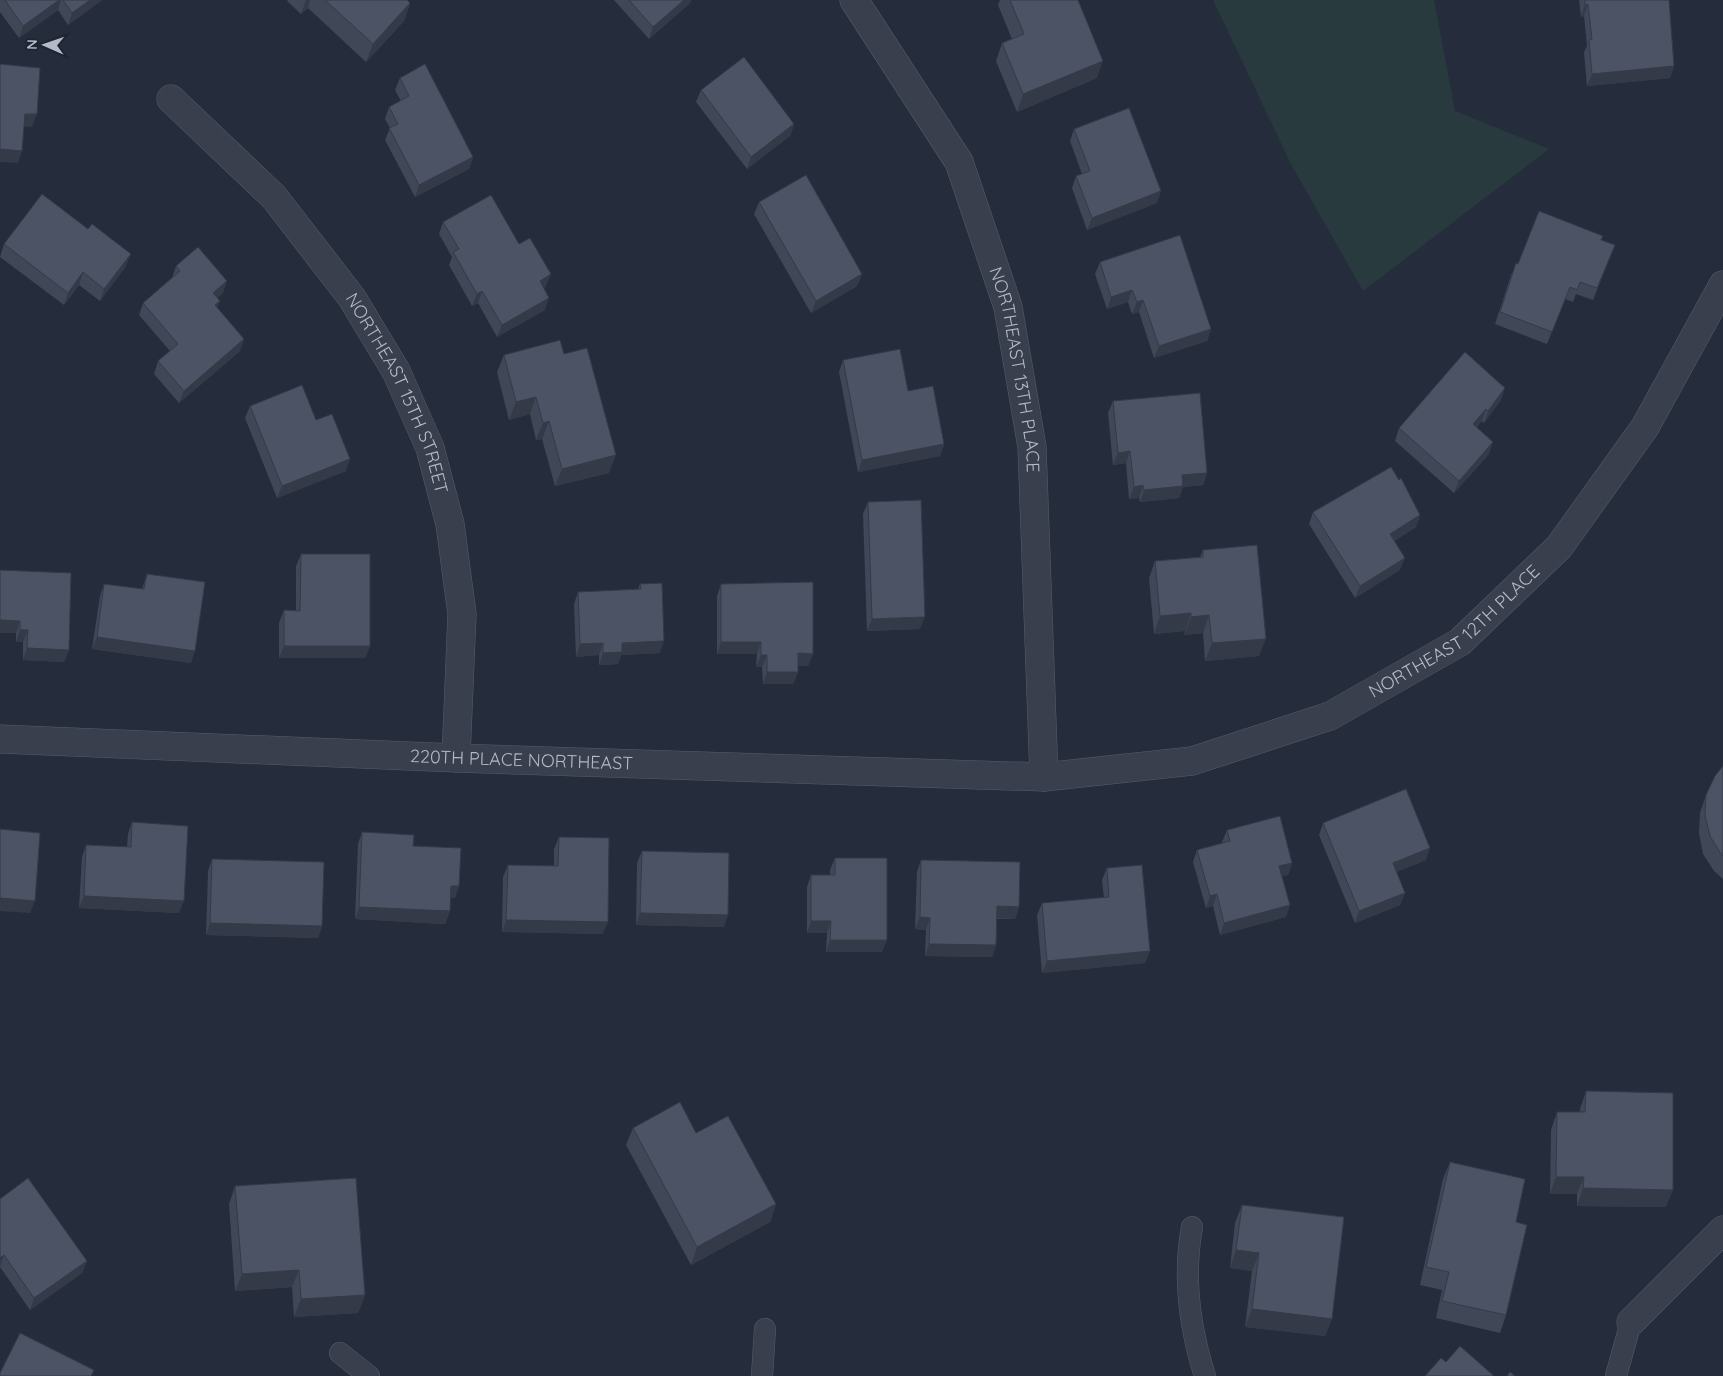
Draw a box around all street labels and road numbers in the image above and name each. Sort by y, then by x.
street label: NORTHEAST 13TH PLACE [984,264,1045,473]
street label: NORTHEAST 15TH STREET [341,289,454,496]
street label: NORTHEAST 12TH PLACE [1364,560,1544,703]
street label: 220TH PLACE NORTHEAST [410,744,634,775]

